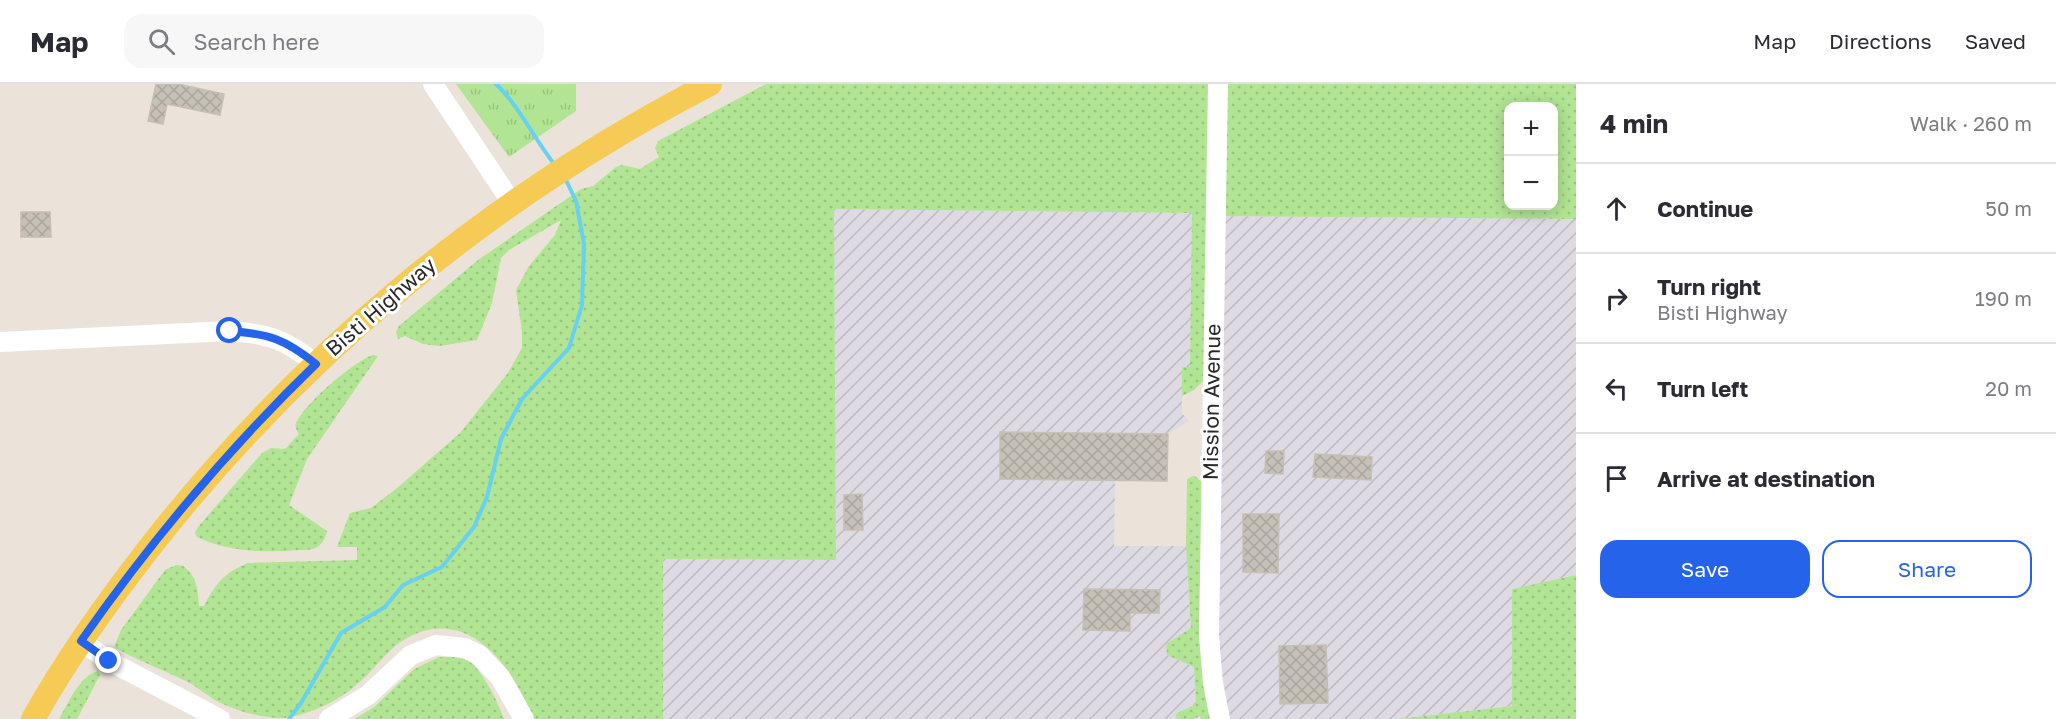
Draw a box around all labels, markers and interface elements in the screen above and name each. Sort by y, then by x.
search box [124,14,544,68]
text: Map [30,25,88,58]
icon: search [145,25,178,58]
text: Search here [193,28,319,55]
text: Map [1753,28,1796,54]
text: Directions [1829,28,1932,54]
text: Saved [1965,28,2026,54]
map controls [1504,102,1558,210]
button: + [1504,102,1558,156]
text: 4 min [1600,108,1668,139]
text: Walk · 260 m [1910,111,2032,135]
button: − [1504,156,1558,210]
icon: ahead [1600,192,1633,225]
text: Continue [1657,195,1753,222]
text: 50 m [1985,196,2032,220]
street label: Bisti Highway [320,251,441,361]
text: Turn right [1657,273,1761,300]
icon: right [1600,282,1633,315]
text: 190 m [1975,286,2032,310]
text: Bisti Highway [1657,300,1788,324]
route start [216,317,242,343]
street label: Mission Avenue [1197,324,1225,480]
icon: left [1600,372,1633,405]
text: Turn left [1657,375,1748,402]
text: 20 m [1985,376,2032,400]
icon: arrive [1600,462,1633,495]
text: Arrive at destination [1657,465,1875,492]
button: Save [1600,540,1810,598]
button: Share [1822,540,2032,598]
route end [95,647,121,673]

